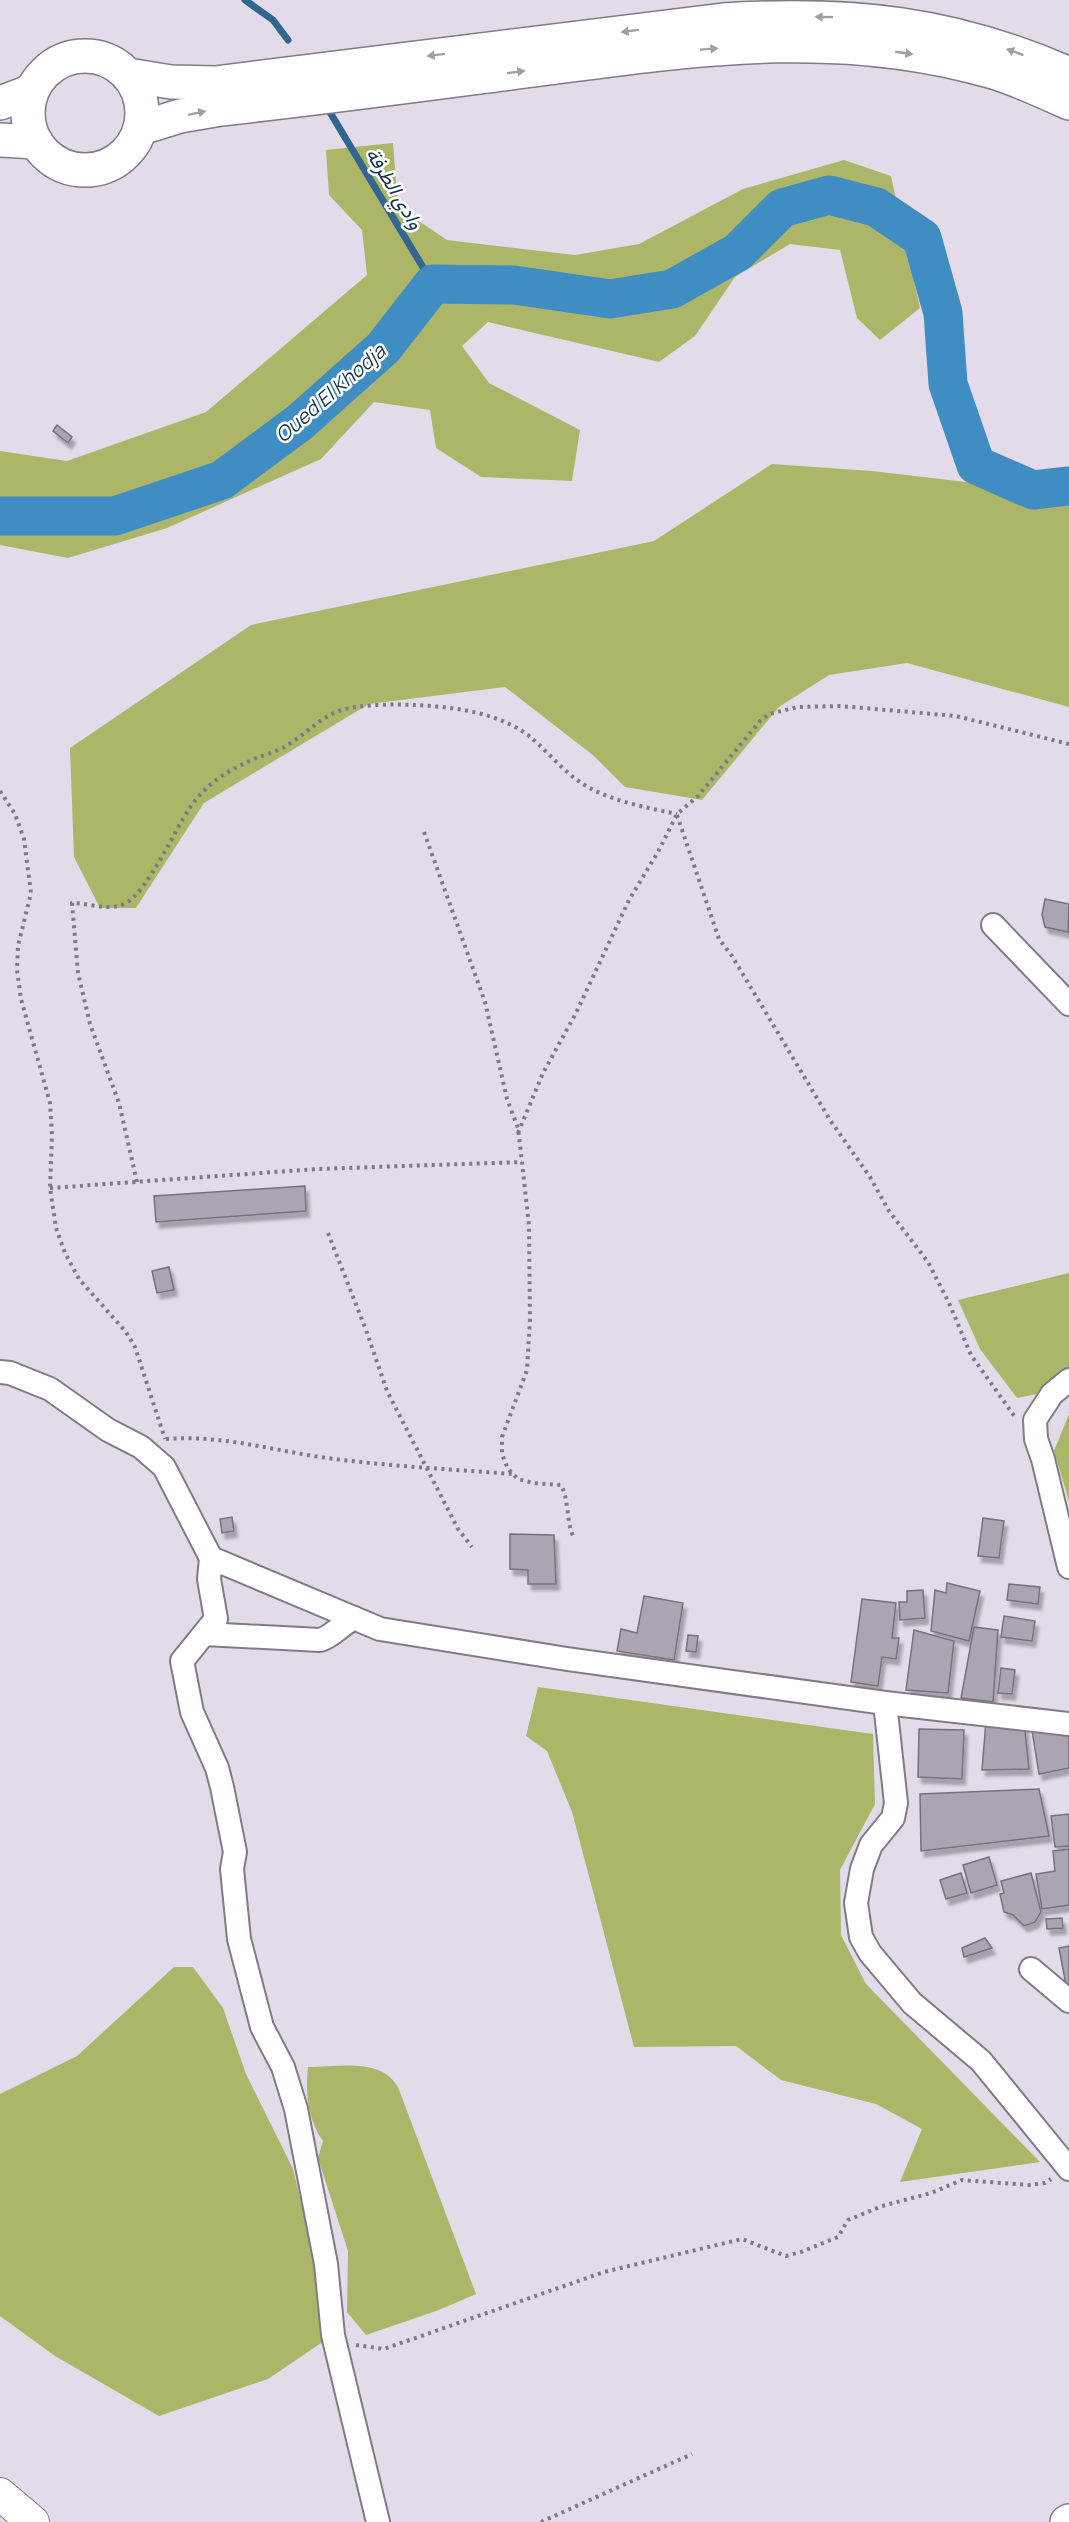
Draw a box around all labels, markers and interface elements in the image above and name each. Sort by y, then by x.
one-way arrow [814,12,833,21]
one-way arrow [620,26,639,36]
one-way arrow [700,45,719,54]
one-way arrow [1006,46,1024,56]
one-way arrow [894,48,913,57]
one-way arrow [427,50,446,59]
one-way arrow [506,67,525,76]
one-way arrow [188,108,207,117]
water label: وادي الطرفة [357,142,430,236]
water label: Oued El Khodja [269,337,391,448]

